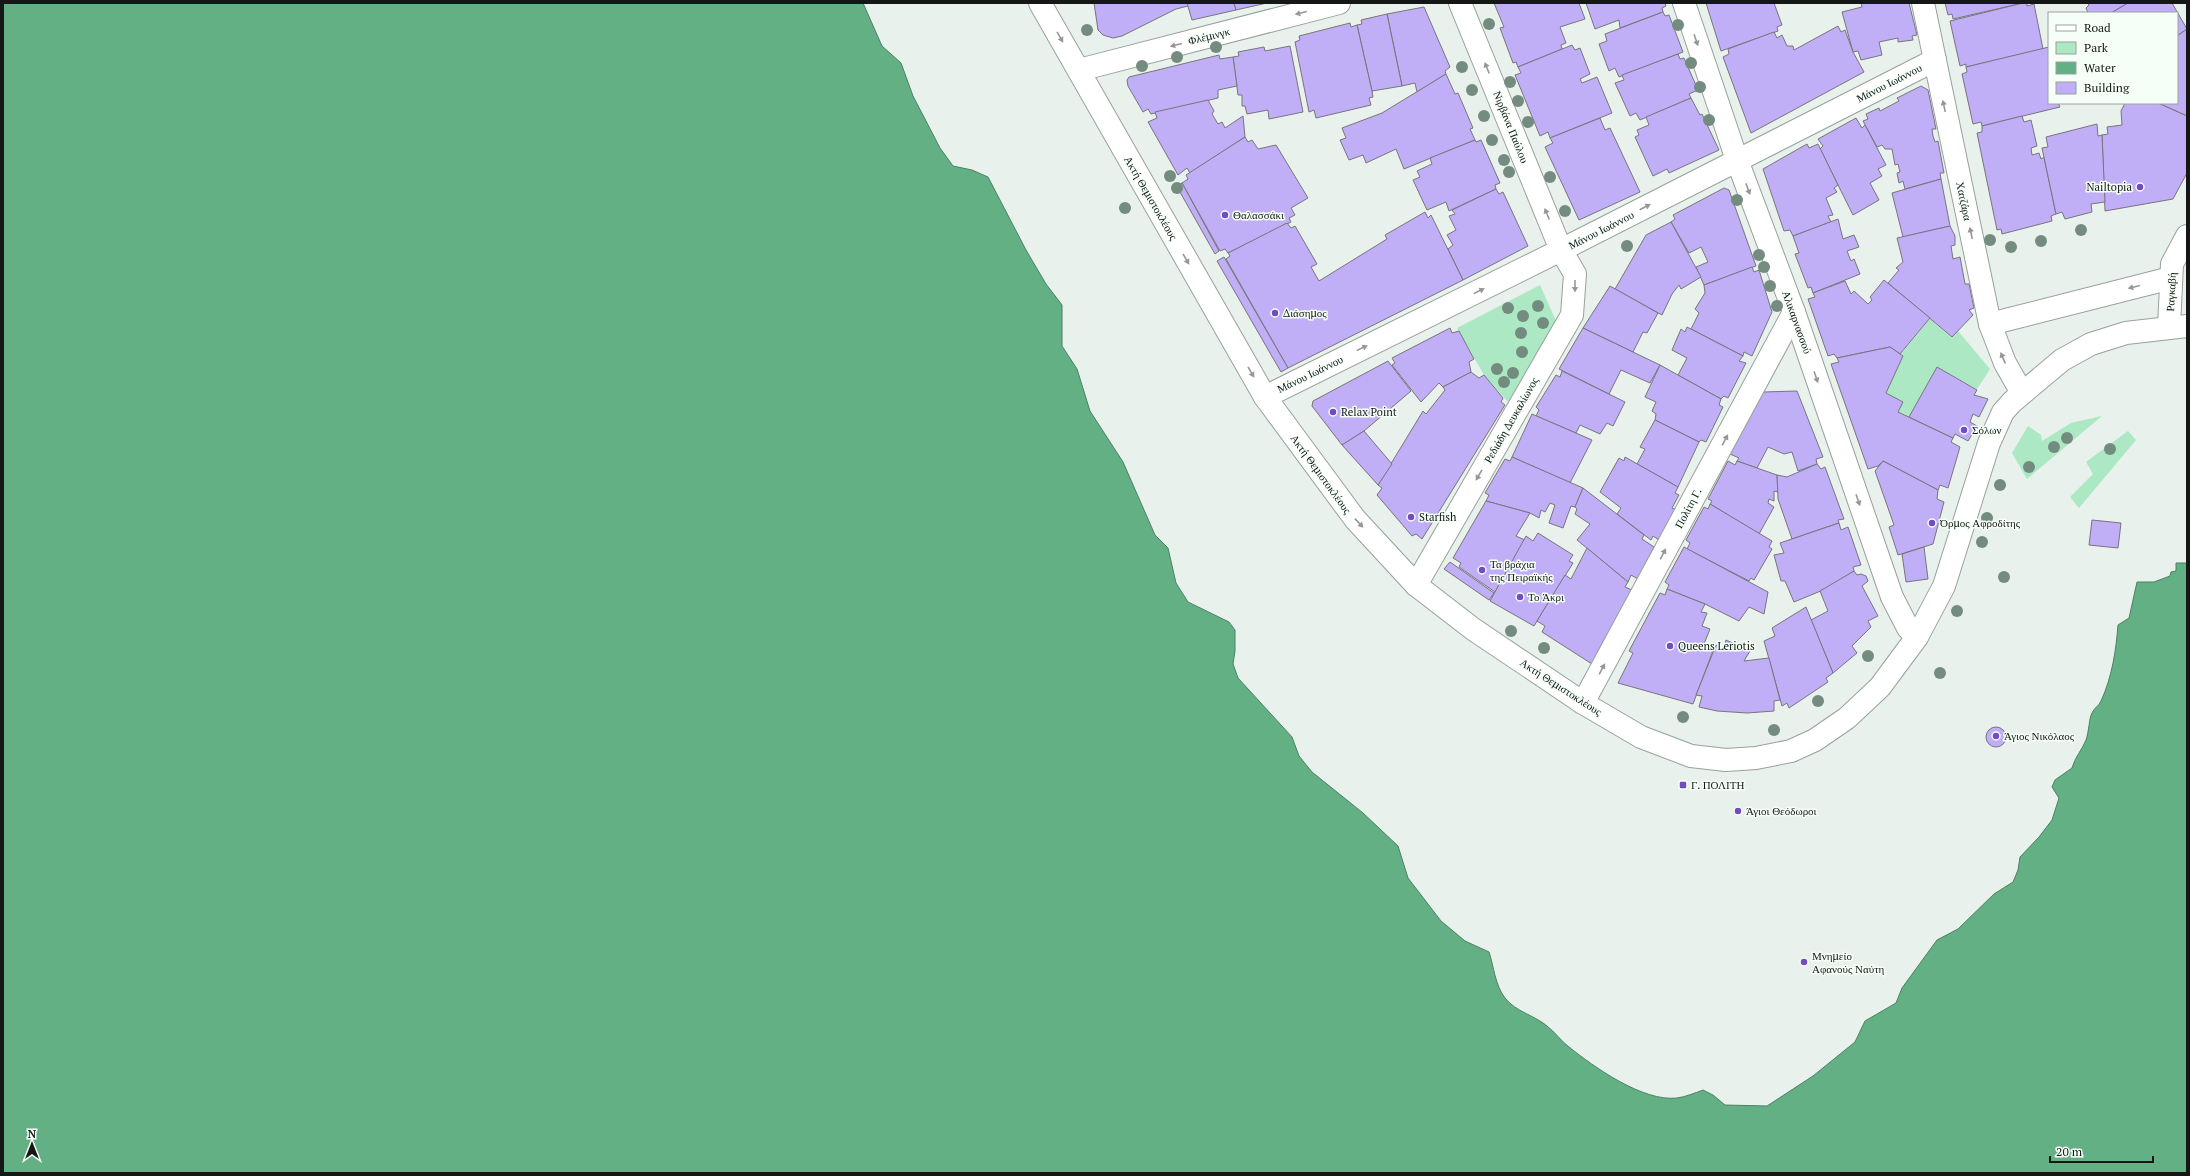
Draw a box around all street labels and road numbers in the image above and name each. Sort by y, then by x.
street label: Φλέμινγκ [1187,24,1232,48]
street label: Μάνου Ιωάννου [1854,60,1925,106]
street label: Νιρβάνα Παύλου [1490,89,1532,166]
street label: Ακτή Θεμιστοκλέους [1121,153,1181,243]
street label: Χατζάρα [1953,180,1975,222]
street label: Μάνου Ιωάννου [1566,207,1637,253]
street label: Ραγκαβή [2163,272,2179,312]
street label: Αλικαρνασσού [1779,288,1815,356]
street label: Μάνου Ιωάννου [1275,352,1346,396]
street label: Ρεδιάδη Δευκαλίωνος [1481,374,1542,466]
street label: Ακτή Θεμιστοκλέους [1287,432,1355,517]
street label: Πολίτη Γ. [1671,485,1705,531]
street label: Ακτή Θεμιστοκλέους [1517,655,1605,719]

